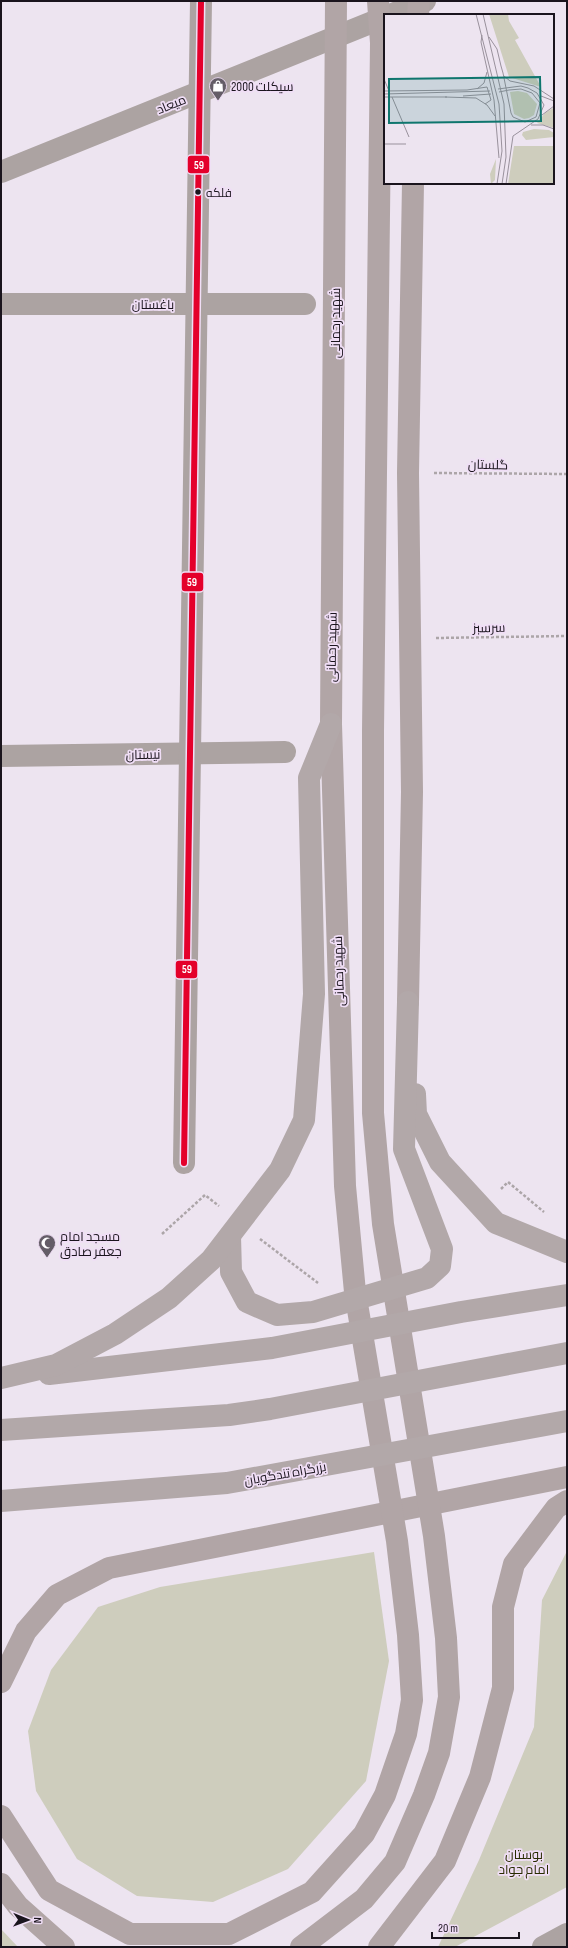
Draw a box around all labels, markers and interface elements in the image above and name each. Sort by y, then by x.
inset map [384,14,554,184]
shop icon: سیکلت 2000 [208,76,228,101]
place label: سیکلت 2000 [231,79,294,95]
street label: میعاد [154,92,189,118]
line badge: 59 [187,155,210,174]
text: 59 [194,159,204,172]
place label: فلکه [206,186,232,201]
marker: فلکه [193,187,203,197]
street label: شهید رحمانی [328,288,344,358]
street label: باغستان [132,297,174,313]
street label: گلستان [468,457,508,473]
line badge: 59 [181,572,204,592]
text: 59 [187,576,197,589]
street label: شهید رحمانی [323,612,341,682]
street label: سرسبز [471,620,506,636]
street label: نیستان [125,747,161,763]
street label: شهید رحمانی [330,936,348,1006]
line badge: 59 [175,960,198,979]
text: 59 [182,963,192,976]
place label: مسجد امام جعفر صادق [60,1229,122,1260]
mosque icon: مسجد امام جعفر صادق [37,1233,57,1258]
street label: بزرگراه تندگویان [243,1459,327,1489]
park label: بوستان امام جواد [499,1847,549,1879]
north arrow [8,1900,48,1940]
scale bar [432,1914,519,1940]
text: N [31,1917,44,1923]
text: 20 m [438,1921,458,1936]

